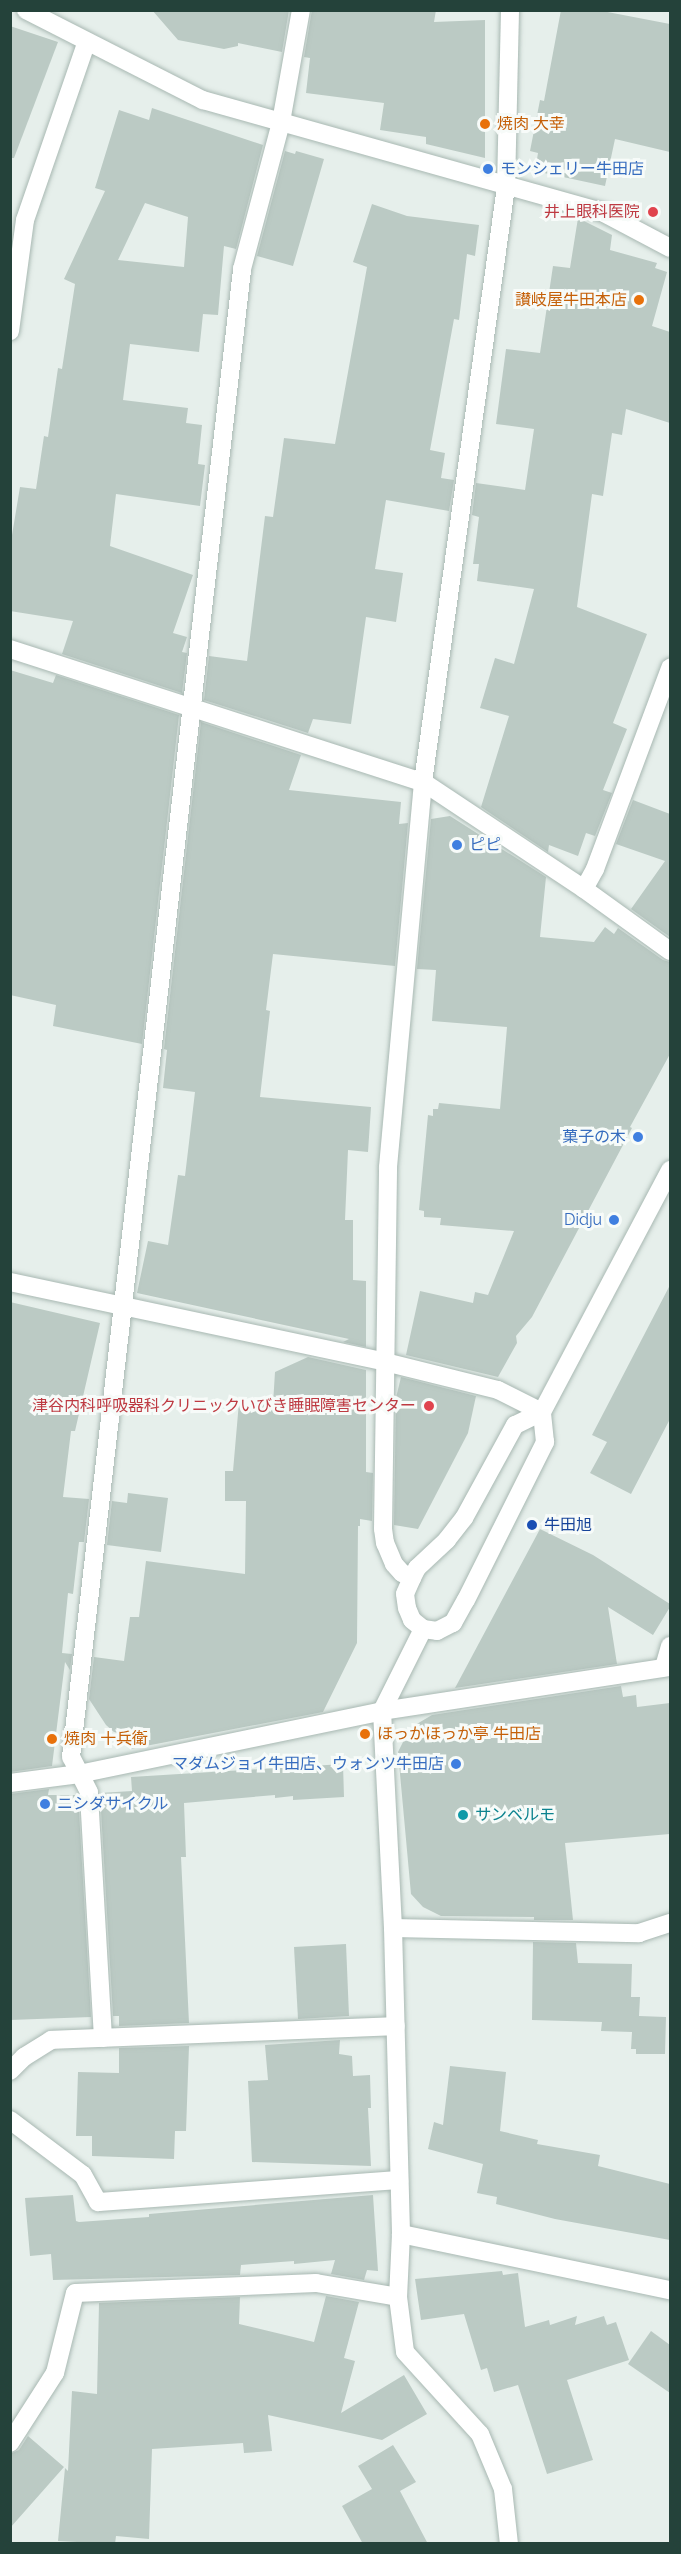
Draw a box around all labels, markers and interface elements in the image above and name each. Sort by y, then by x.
place label: 焼肉 大幸 [497,114,565,134]
marker: 焼肉 大幸 [478,117,492,131]
place label: モンシェリー牛田店 [500,159,644,179]
marker: モンシェリー牛田店 [481,162,495,176]
place label: 井上眼科医院 [544,202,640,222]
marker: 井上眼科医院 [644,203,662,221]
place label: 讃岐屋牛田本店 [515,290,627,310]
marker: 讃岐屋牛田本店 [632,293,646,307]
place label: ピピ [469,835,501,855]
marker: ピピ [450,838,464,852]
place label: 菓子の木 [562,1127,626,1147]
marker: 菓子の木 [631,1130,645,1144]
place label: Didju [564,1210,602,1230]
marker: Didju [607,1213,621,1227]
place label: 津谷内科呼吸器科クリニックいびき睡眠障害センター [32,1396,416,1416]
marker: 津谷内科呼吸器科クリニックいびき睡眠障害センター [420,1397,438,1415]
place label: 牛田旭 [544,1515,592,1535]
marker: 牛田旭 [525,1518,539,1532]
place label: ほっかほっか亭 牛田店 [377,1724,541,1744]
marker: ほっかほっか亭 牛田店 [358,1727,372,1741]
place label: 焼肉 十兵衛 [64,1729,148,1749]
marker: 焼肉 十兵衛 [45,1732,59,1746]
place label: マダムジョイ牛田店、ウォンツ牛田店 [172,1754,444,1774]
marker: マダムジョイ牛田店、ウォンツ牛田店 [449,1757,463,1771]
place label: ニシダサイクル [57,1794,169,1814]
marker: ニシダサイクル [38,1797,52,1811]
place label: サンベルモ [475,1805,555,1825]
marker: サンベルモ [456,1808,470,1822]

